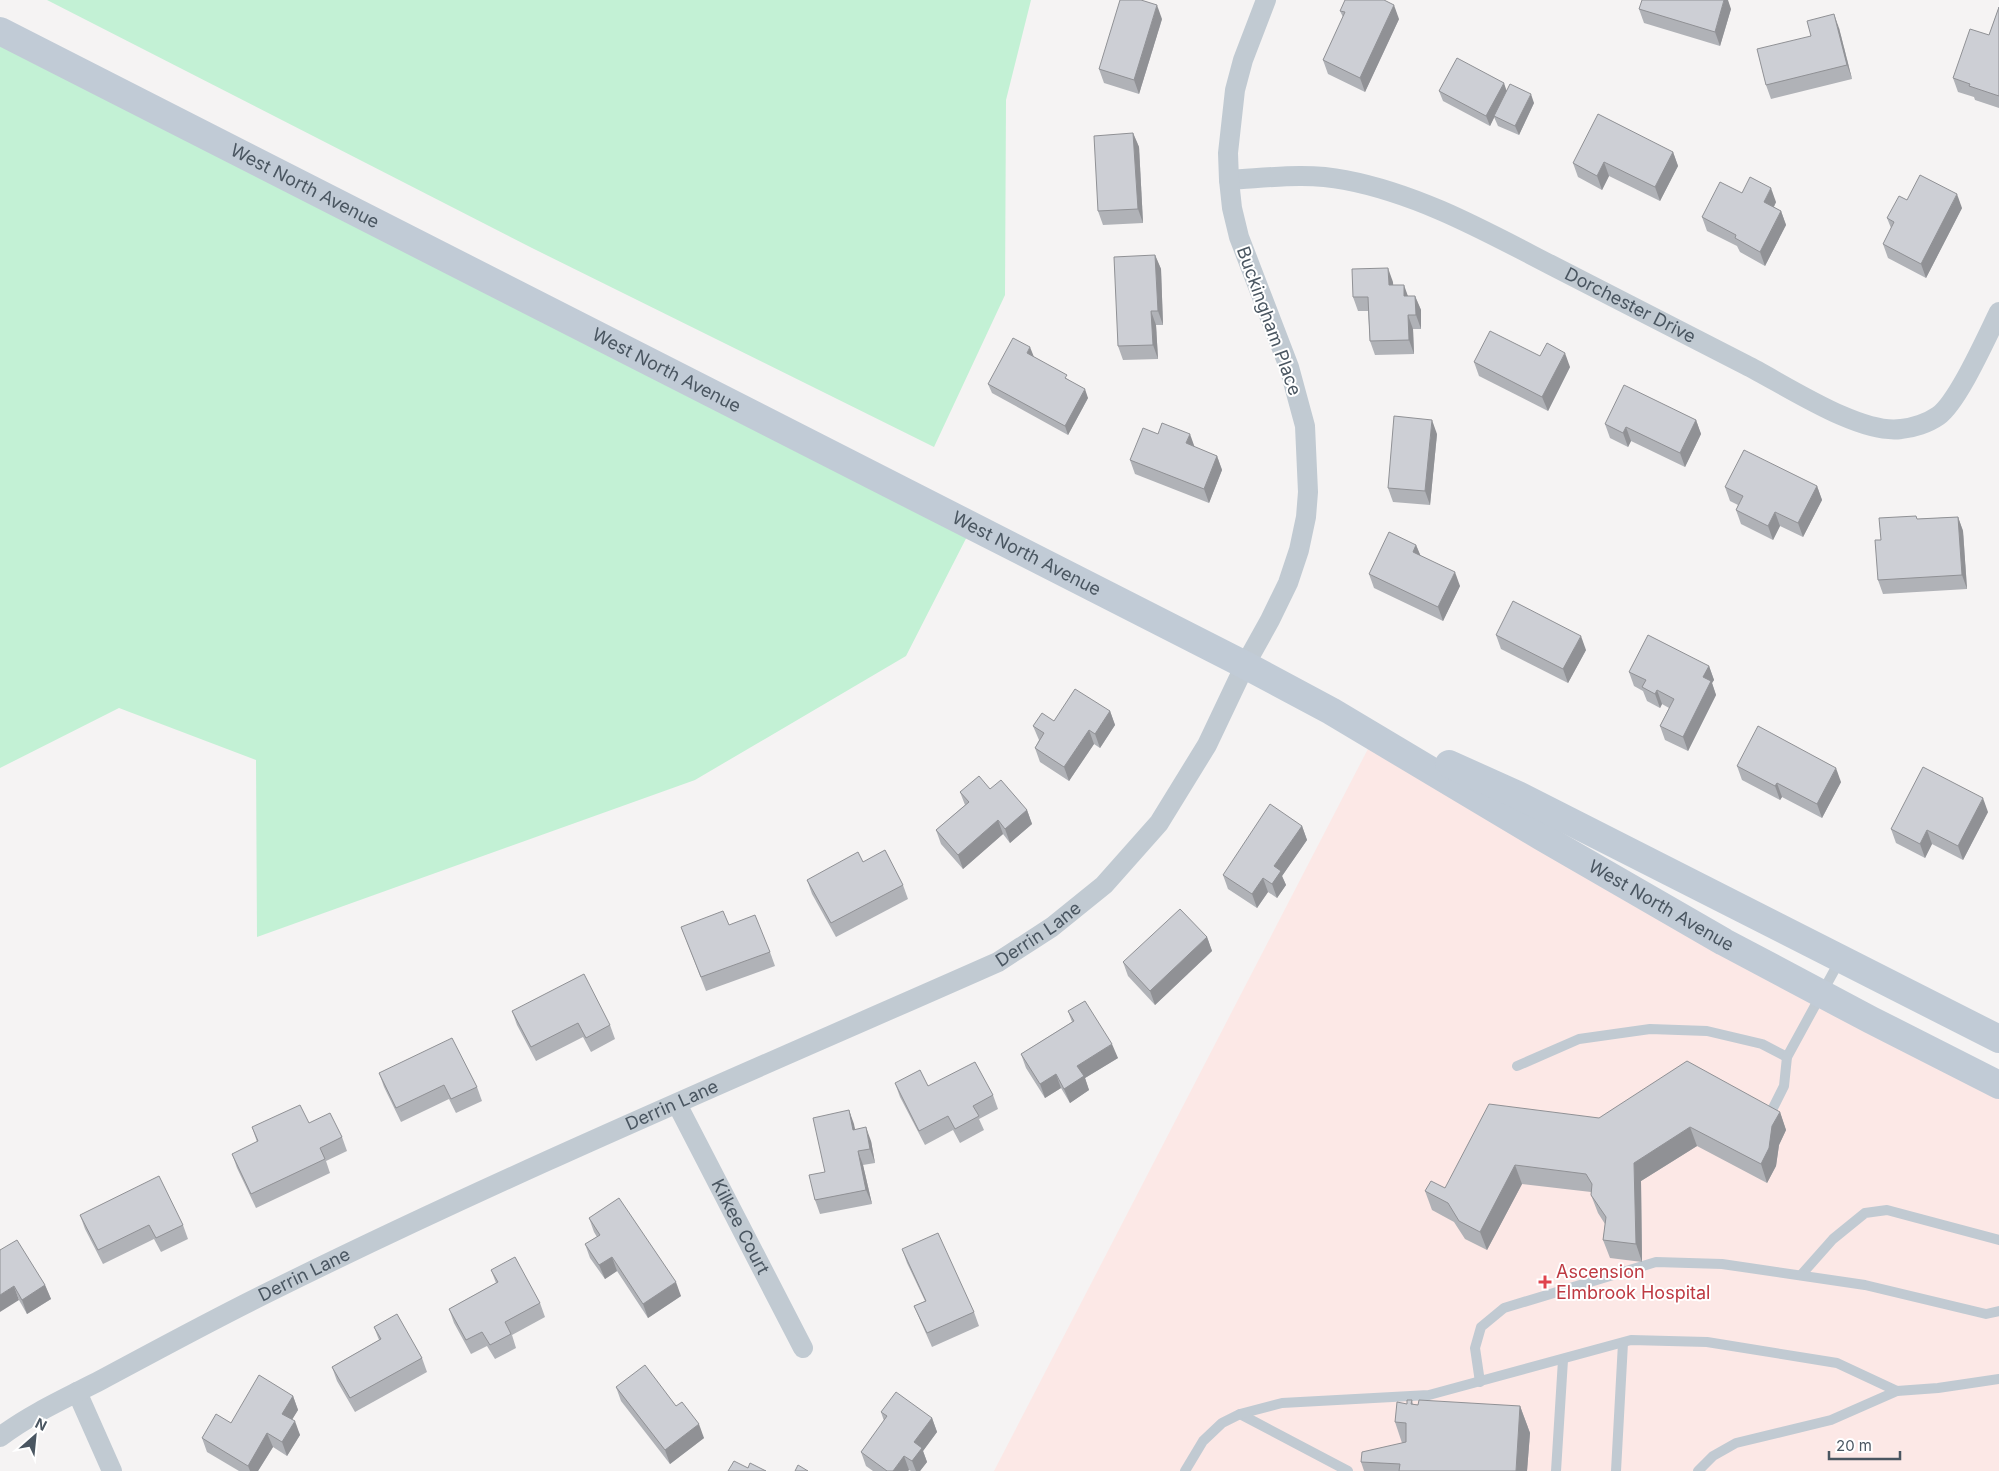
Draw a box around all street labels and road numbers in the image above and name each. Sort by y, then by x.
street label: West North Avenue [227,139,383,232]
street label: Buckingham Place [1233,244,1306,398]
street label: Dorchester Drive [1562,263,1699,347]
street label: West North Avenue [589,323,745,417]
street label: West North Avenue [949,507,1105,600]
street label: West North Avenue [1585,855,1738,955]
street label: Derrin Lane [991,897,1085,971]
street label: Derrin Lane [622,1075,721,1134]
street label: Kilkee Court [708,1175,774,1278]
street label: Derrin Lane [255,1243,353,1306]

